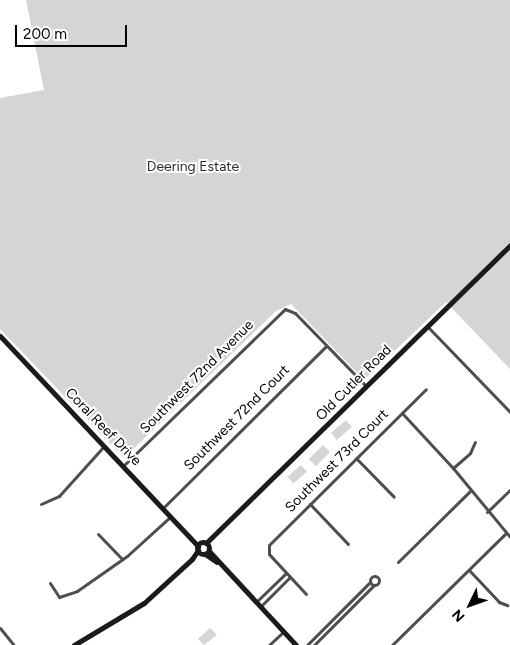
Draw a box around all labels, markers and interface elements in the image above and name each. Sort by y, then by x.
scale bar [18,15,130,47]
text: 200 m [23,25,67,43]
park label: Deering Estate [147,159,239,175]
street label: Southwest 72nd Avenue [137,317,257,437]
street label: Old Cutler Road [313,342,395,424]
street label: Southwest 72nd Court [181,362,293,474]
street label: Coral Reef Drive [62,385,144,469]
street label: Southwest 73rd Court [282,406,392,516]
north arrow [445,580,495,630]
text: N [449,606,468,625]

